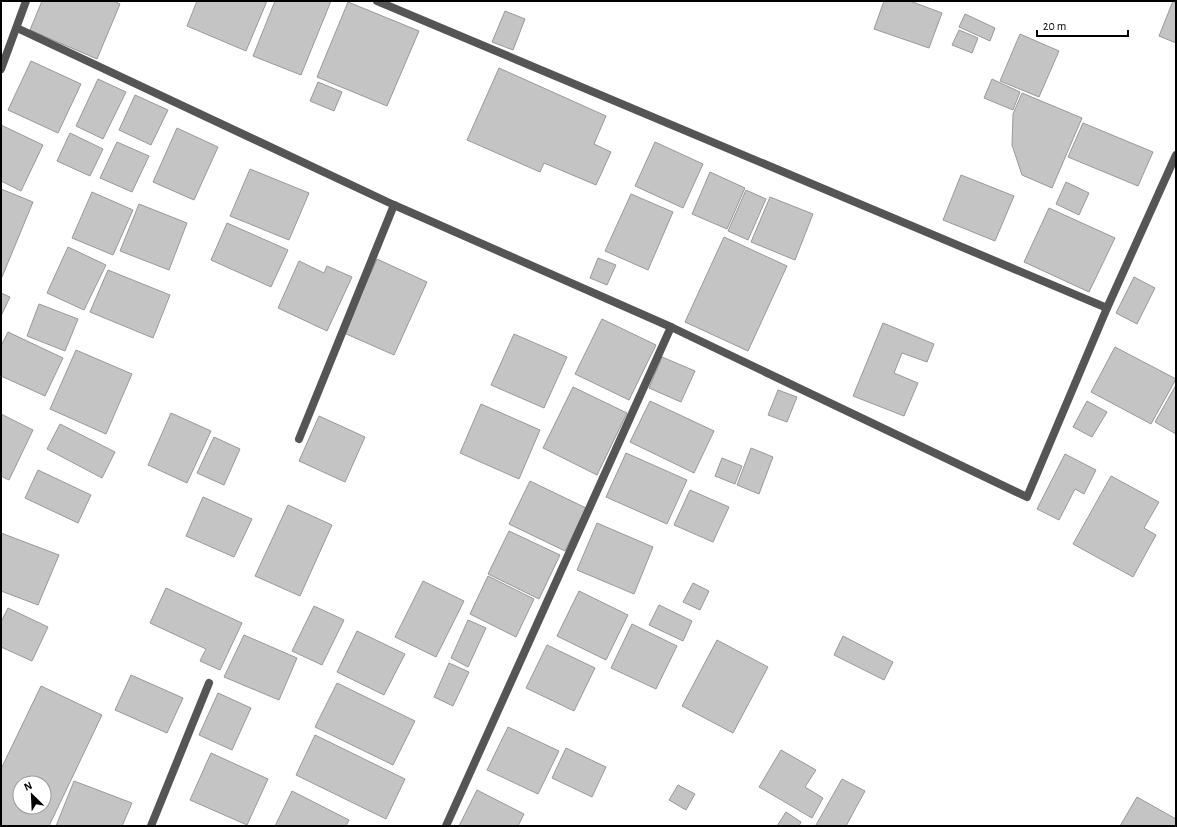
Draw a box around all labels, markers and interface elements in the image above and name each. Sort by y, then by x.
scale bar [1037,12,1128,38]
text: 20 m [1043,20,1066,32]
north arrow [12,775,52,815]
text: N [22,780,34,793]

